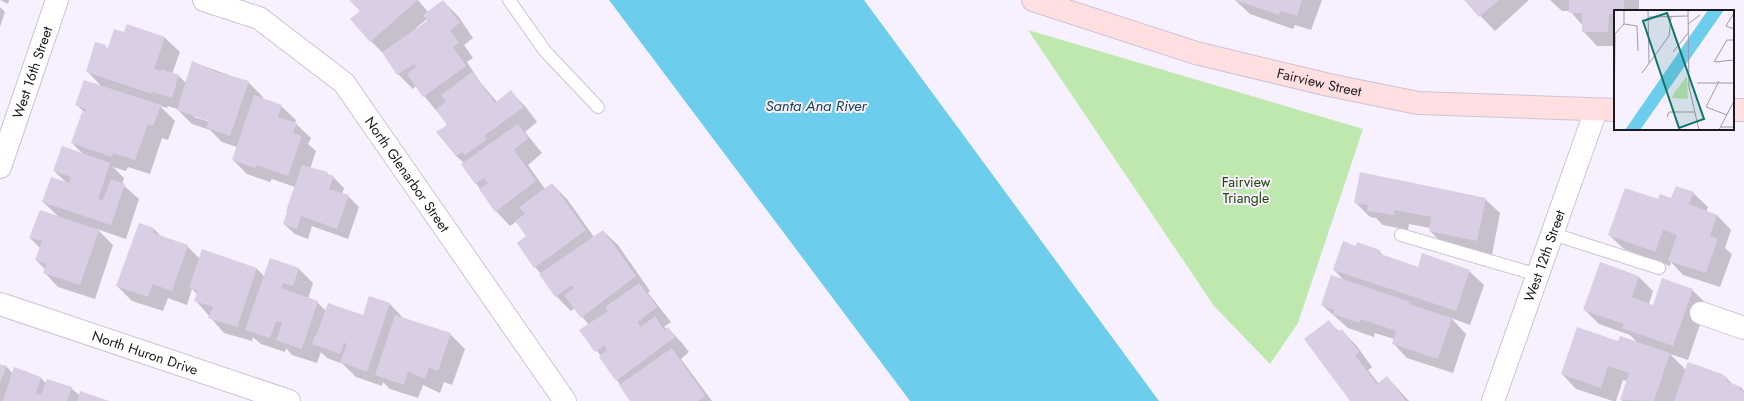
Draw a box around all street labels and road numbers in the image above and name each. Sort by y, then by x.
street label: West 16th Street [7,23,57,121]
street label: Fairview Street [1275,63,1364,101]
street label: North Glenarbor Street [360,112,455,237]
street label: West 12th Street [1519,207,1570,304]
street label: North Huron Drive [89,326,201,380]

